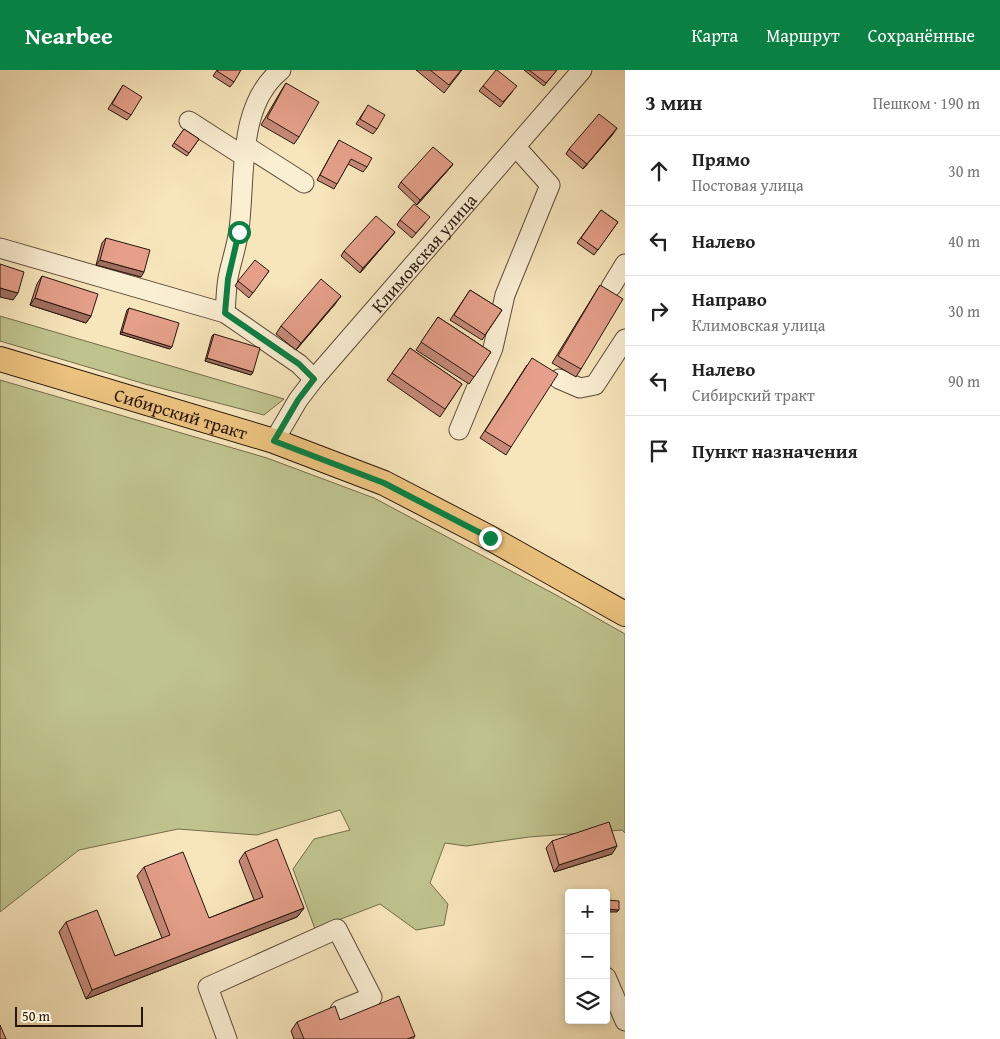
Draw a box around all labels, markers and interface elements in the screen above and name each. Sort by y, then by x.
text: Nearbee [25,18,113,53]
text: Карта [692,22,738,49]
text: Маршрут [766,22,840,49]
text: Сохранённые [868,22,975,49]
text: 3 мин [645,87,702,118]
text: Пешком · 190 m [873,91,980,115]
text: Прямо [692,145,750,173]
icon: ahead [645,157,673,185]
text: 30 m [948,159,980,183]
text: Постовая улица [692,173,804,197]
street label: Климовская улица [364,187,483,318]
route start [228,221,251,244]
icon: left [645,227,673,255]
text: Налево [692,227,755,255]
text: 40 m [948,229,980,253]
text: Направо [692,285,767,313]
icon: right [645,297,673,325]
text: 30 m [948,299,980,323]
text: Климовская улица [692,313,825,337]
text: Налево [692,355,755,383]
icon: left [645,367,673,395]
text: 90 m [948,369,980,393]
street label: Сибирский тракт [111,380,251,446]
text: Сибирский тракт [692,383,815,407]
icon: arrive [645,437,673,465]
text: Пункт назначения [692,437,858,465]
route end [479,527,502,550]
map controls [565,889,610,1024]
button: + [565,889,610,934]
button: − [565,934,610,979]
button: layers [565,979,610,1024]
scale bar [15,1004,142,1027]
text: 50 m [22,1006,50,1026]

